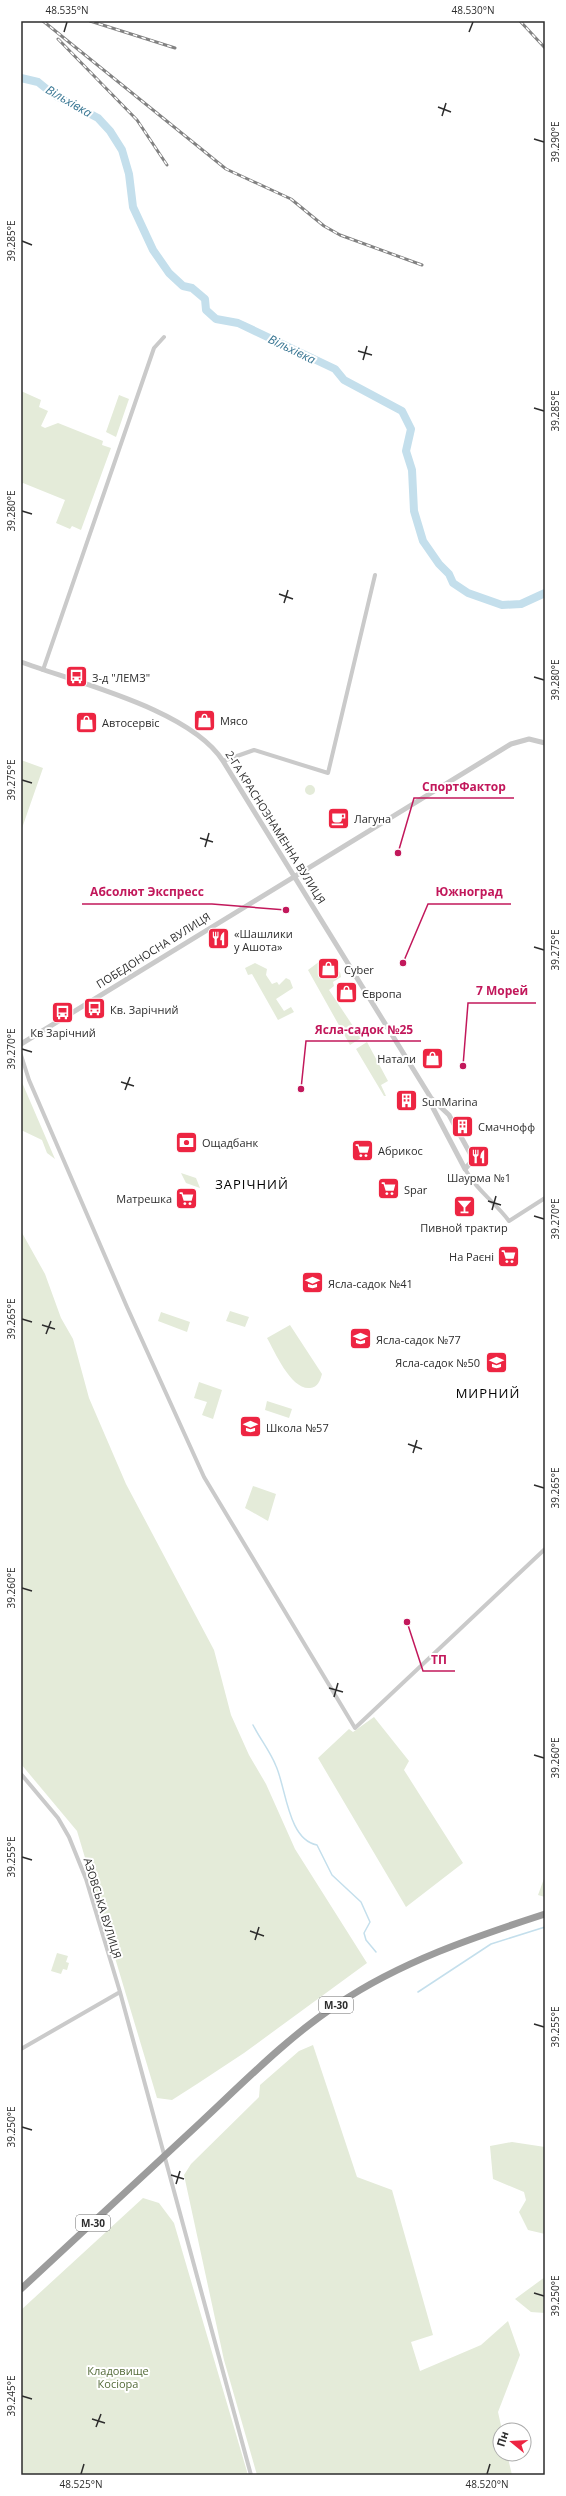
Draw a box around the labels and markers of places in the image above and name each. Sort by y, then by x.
bus stop icon: З-д "ЛЕМЗ" [63,664,89,690]
place label: З-д "ЛЕМЗ" [92,670,150,685]
shop icon: Мясо [191,707,217,733]
shop icon: Автосервіс [73,709,99,735]
place label: Мясо [220,713,248,728]
place label: Автосервіс [102,715,160,730]
callout: СпортФактор [414,774,514,798]
cafe icon: Лагуна [325,805,351,831]
place label: Лагуна [354,811,391,826]
callout: Абсолют Экспресс [82,880,212,904]
callout: Южноград [428,880,511,904]
restaurant icon: «Шашлики у Ашота» [206,926,232,952]
place label: «Шашлики у Ашота» [234,926,293,954]
shop icon: Cyber [315,956,341,982]
place label: Cyber [344,962,374,977]
callout: 7 Морей [468,979,536,1003]
shop icon: Європа [333,980,359,1006]
place label: Європа [362,986,402,1001]
bus stop icon: Кв. Зарічний [81,996,107,1022]
bus stop icon: Кв Зарічний [50,999,76,1025]
place label: Кв. Зарічний [110,1002,178,1017]
callout: Ясла-садок №25 [306,1017,421,1041]
place label: Кв Зарічний [30,1025,96,1040]
shop icon: Натали [419,1045,445,1071]
place label: Натали [377,1051,416,1066]
building icon: SunMarina [393,1088,419,1114]
place label: SunMarina [422,1094,478,1109]
building icon: Смачнофф [450,1113,476,1139]
place label: Смачнофф [478,1119,535,1134]
bank icon: Ощадбанк [174,1129,200,1155]
place label: Ощадбанк [202,1135,258,1150]
supermarket icon: Абрикос [350,1137,376,1163]
place label: Абрикос [378,1143,423,1158]
restaurant icon: Шаурма №1 [466,1144,492,1170]
place label: Шаурма №1 [447,1170,511,1185]
supermarket icon: Spar [375,1176,401,1202]
place label: Spar [404,1182,428,1197]
supermarket icon: Матрешка [174,1185,200,1211]
place label: Матрешка [116,1191,172,1206]
bar icon: Пивной трактир [451,1194,477,1220]
place label: Пивной трактир [420,1220,508,1235]
supermarket icon: На Раєні [496,1243,522,1269]
place label: На Раєні [449,1249,494,1264]
school or university icon: Ясла-садок №41 [299,1270,325,1296]
place label: Ясла-садок №41 [328,1276,413,1291]
school or university icon: Ясла-садок №77 [347,1326,373,1352]
place label: Ясла-садок №77 [376,1332,461,1347]
school or university icon: Ясла-садок №50 [483,1349,509,1375]
place label: Ясла-садок №50 [395,1355,480,1370]
school or university icon: Школа №57 [238,1414,264,1440]
place label: Школа №57 [266,1420,329,1435]
callout: ТП [423,1647,455,1671]

